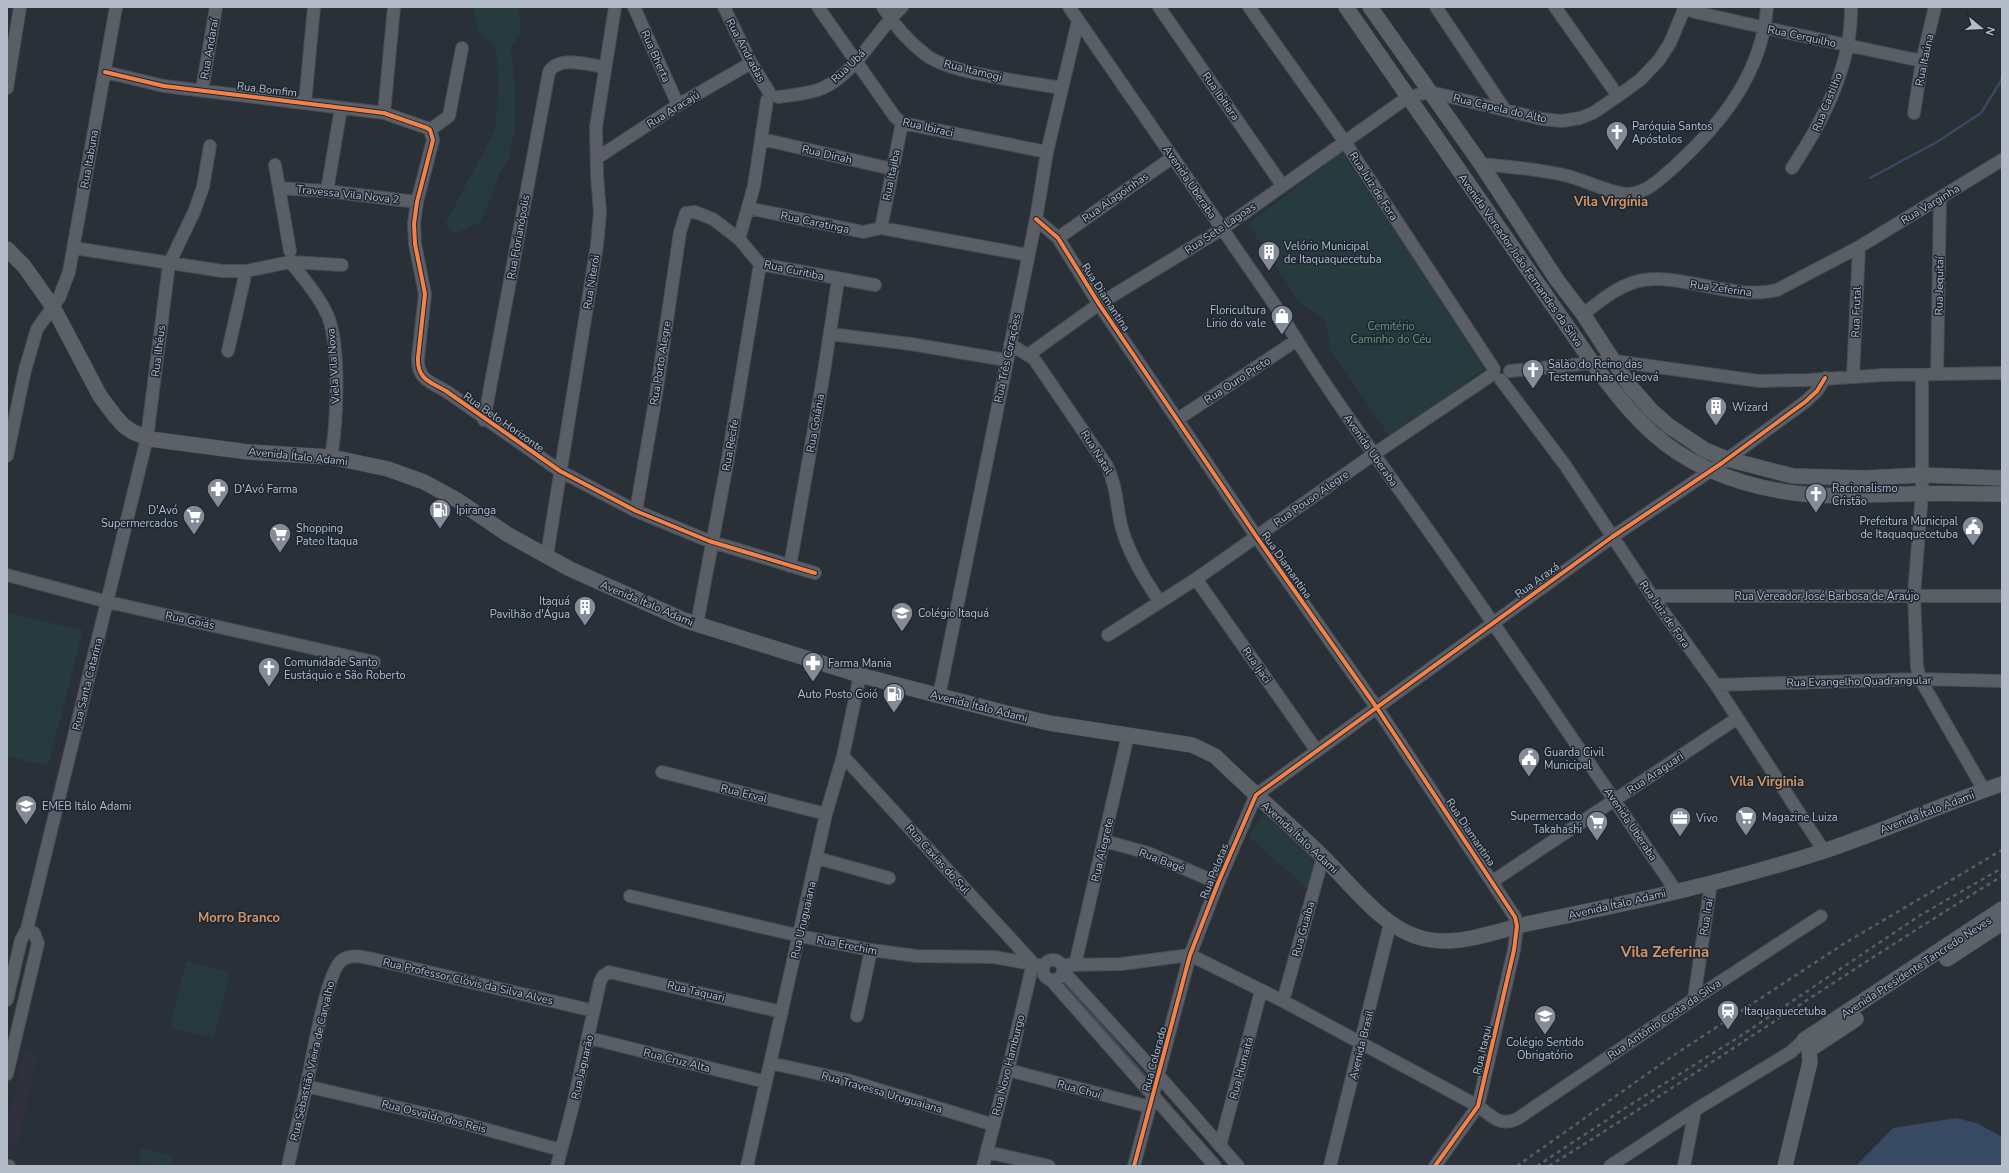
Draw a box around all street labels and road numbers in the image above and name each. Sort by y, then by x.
street label: Rua Andaraí [197,16,222,80]
street label: Rua Andradas [722,16,769,85]
street label: Rua Cerquilho [1766,22,1838,51]
street label: Rua Bherta [637,28,674,85]
street label: Rua Itaúna [1912,32,1937,88]
street label: Rua Ubá [828,46,869,86]
street label: Rua Itamogi [942,56,1003,85]
street label: Rua Ibitiara [1198,69,1243,124]
street label: Rua Castilho [1809,70,1846,134]
street label: Rua Bomfim [236,78,298,101]
street label: Rua Aracajú [644,87,703,132]
street label: Rua Capela do Alto [1451,90,1548,127]
street label: Rua Ibiraci [901,114,955,141]
street label: Rua Itabuna [77,128,102,190]
street label: Rua Dinah [800,141,854,168]
street label: Avenida Uberaba [1160,143,1220,222]
street label: Rua Itajiba [879,148,904,202]
street label: Rua Juiz de Fora [1346,149,1402,224]
street label: Rua Alagoinhas [1079,169,1152,226]
street label: Avenida Vereador João Fernandes da Silva [1455,171,1587,350]
street label: Rua Varginha [1898,181,1963,228]
street label: Travessa Vila Nova 2 [296,182,400,207]
street label: Rua Florianópolis [504,194,533,281]
street label: Rua Sete Lagoas [1182,199,1259,258]
street label: Rua Caratinga [779,208,851,237]
street label: Rua Niterói [580,254,603,310]
street label: Rua Jequitaí [1931,255,1948,316]
street label: Rua Curitiba [763,257,825,284]
street label: Rua Diamantina [1078,260,1133,334]
street label: Rua Zeferina [1689,277,1753,300]
street label: Rua Frutal [1848,285,1865,338]
street label: Rua Três Corações [991,312,1024,404]
street label: Rua Porto Alegre [646,320,675,406]
street label: Rua Ilhéus [148,324,169,378]
street label: Viela Vila Nova [323,328,344,405]
street label: Rua Ouro Preto [1201,353,1273,407]
street label: Rua Belo Horizonte [460,389,547,456]
street label: Rua Goiânia [803,392,828,454]
street label: Avenida Uberaba [1340,411,1401,490]
street label: Rua Recife [719,418,742,472]
street label: Rua Natal [1077,427,1116,478]
street label: Avenida Ítalo Adami [248,443,348,469]
street label: Rua Pouso Alegre [1271,467,1352,530]
street label: Rua Diamantina [1258,529,1315,602]
street label: Rua Araxá [1512,559,1563,602]
street label: Avenida Ítalo Adami [598,576,696,630]
street label: Rua Juiz de Fora [1636,578,1694,651]
street label: Rua Vereador José Barbosa de Araújo [1735,589,1919,604]
street label: Rua Goiás [164,608,216,633]
street label: Rua Santa Catarina [69,636,106,732]
street label: Rua Ijaci [1239,644,1275,686]
street label: Rua Evangelho Quadrangular [1786,673,1932,690]
street label: Avenida Ítalo Adami [929,686,1029,726]
street label: Rua Araguari [1624,749,1686,798]
street label: Rua Erval [719,780,769,807]
street label: Avenida Uberaba [1601,785,1661,864]
street label: Avenida Ítalo Adami [1878,787,1976,837]
street label: Rua Diamantina [1442,795,1499,869]
street label: Avenida Ítalo Adami [1258,797,1342,877]
street label: Rua Alegrete [1088,817,1117,884]
street label: Rua Caxias do Sul [902,821,973,898]
street label: Rua Pelotas [1196,841,1232,901]
street label: Rua Bagé [1137,845,1187,876]
street label: Rua Uruguaiana [787,880,820,960]
street label: Avenida Ítalo Adami [1567,885,1667,923]
street label: Rua Iraí [1696,896,1717,937]
street label: Rua Guaíba [1288,899,1319,959]
street label: Avenida Presidente Tancredo Neves [1838,913,1995,1022]
street label: Rua Erechim [815,932,879,959]
street label: Rua Professor Clóvis da Silva Alves [381,955,555,1008]
street label: Rua Antônio Costa da Silva [1605,976,1724,1063]
street label: Rua Taquari [666,978,726,1005]
street label: Rua Sebastião Vieira de Carvalho [287,980,338,1143]
street label: Avenida Brasil [1346,1008,1378,1082]
street label: Rua Novo Hamburgo [989,1013,1028,1117]
street label: Rua Itaqui [1470,1024,1495,1076]
street label: Rua Colorado [1139,1025,1170,1093]
street label: Rua Jaguarão [568,1033,597,1101]
street label: Rua Humaitá [1226,1035,1257,1101]
street label: Rua Cruz Alta [642,1045,712,1076]
street label: Rua Travessa Uruguaiana [820,1068,944,1117]
street label: Rua Chuí [1055,1076,1104,1103]
street label: Rua Osvaldo dos Reis [380,1096,488,1137]

